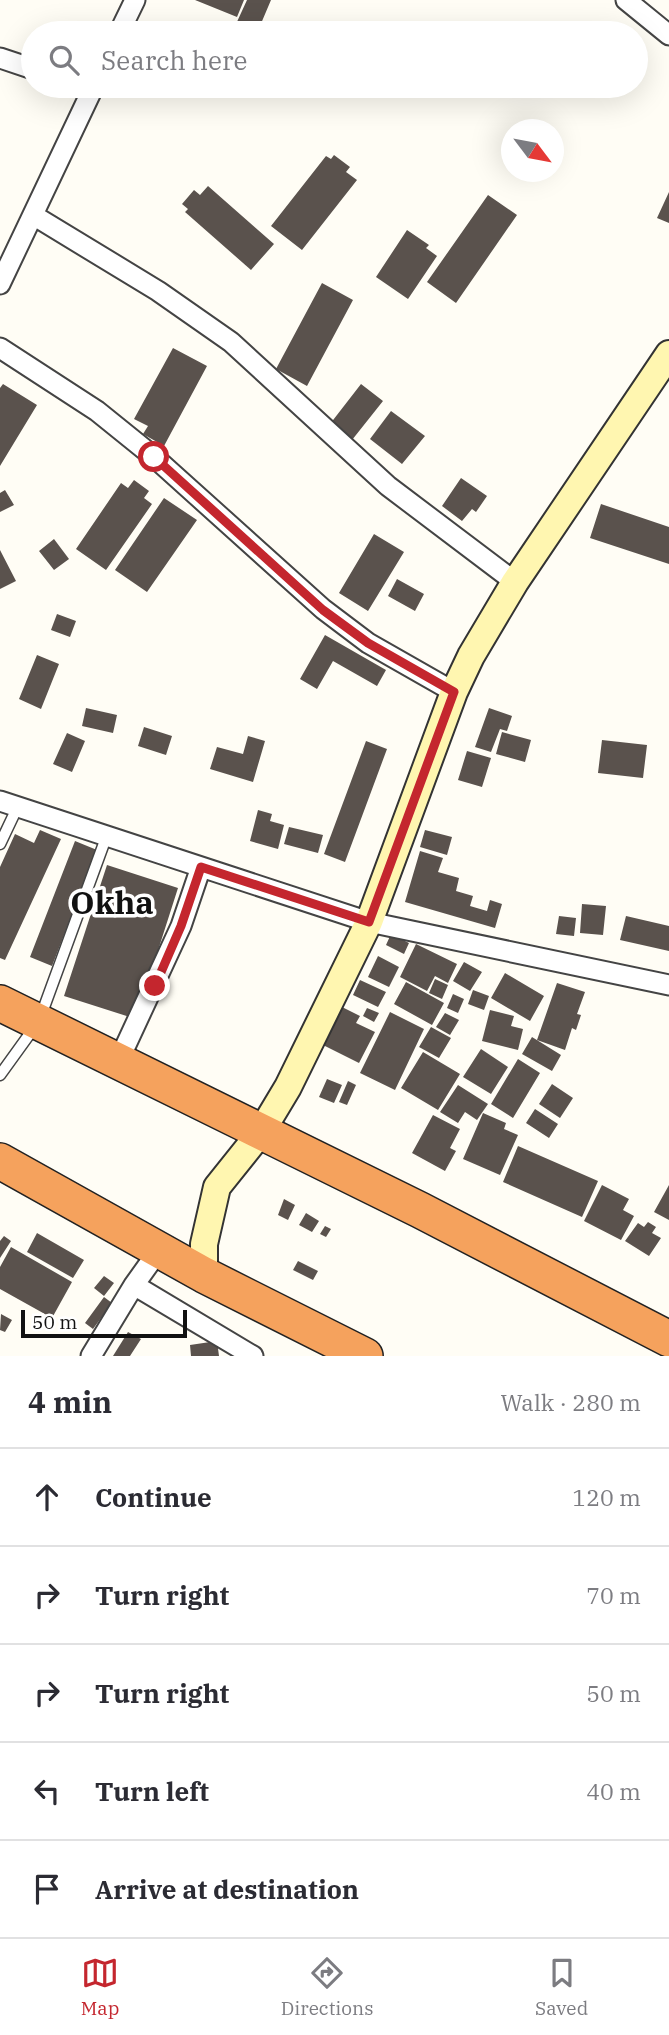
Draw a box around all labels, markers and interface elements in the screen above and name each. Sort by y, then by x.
search box [21,21,648,98]
icon: search [45,41,83,79]
text: Search here [101,43,247,77]
north arrow [501,119,564,182]
route start [138,441,169,472]
district label: Okha [70,881,154,923]
route end [139,970,170,1001]
scale bar [21,1307,187,1339]
text: 50 m [32,1310,77,1334]
text: 4 min [28,1382,112,1421]
text: Walk · 280 m [500,1387,641,1417]
icon: ahead [28,1478,66,1516]
text: Continue [95,1480,212,1514]
text: 120 m [572,1482,641,1512]
icon: right [28,1576,66,1614]
text: Turn right [95,1578,229,1612]
text: 70 m [586,1580,641,1610]
icon: right [28,1674,66,1712]
text: Turn right [95,1676,229,1710]
text: 50 m [586,1678,641,1708]
icon: left [28,1772,66,1810]
text: Turn left [95,1774,209,1808]
text: 40 m [586,1776,641,1806]
icon: arrive [28,1870,66,1908]
text: Arrive at destination [95,1872,359,1906]
tab: Map [81,1954,119,2020]
tab: Directions [281,1954,374,2020]
tab: Saved [535,1954,588,2020]

